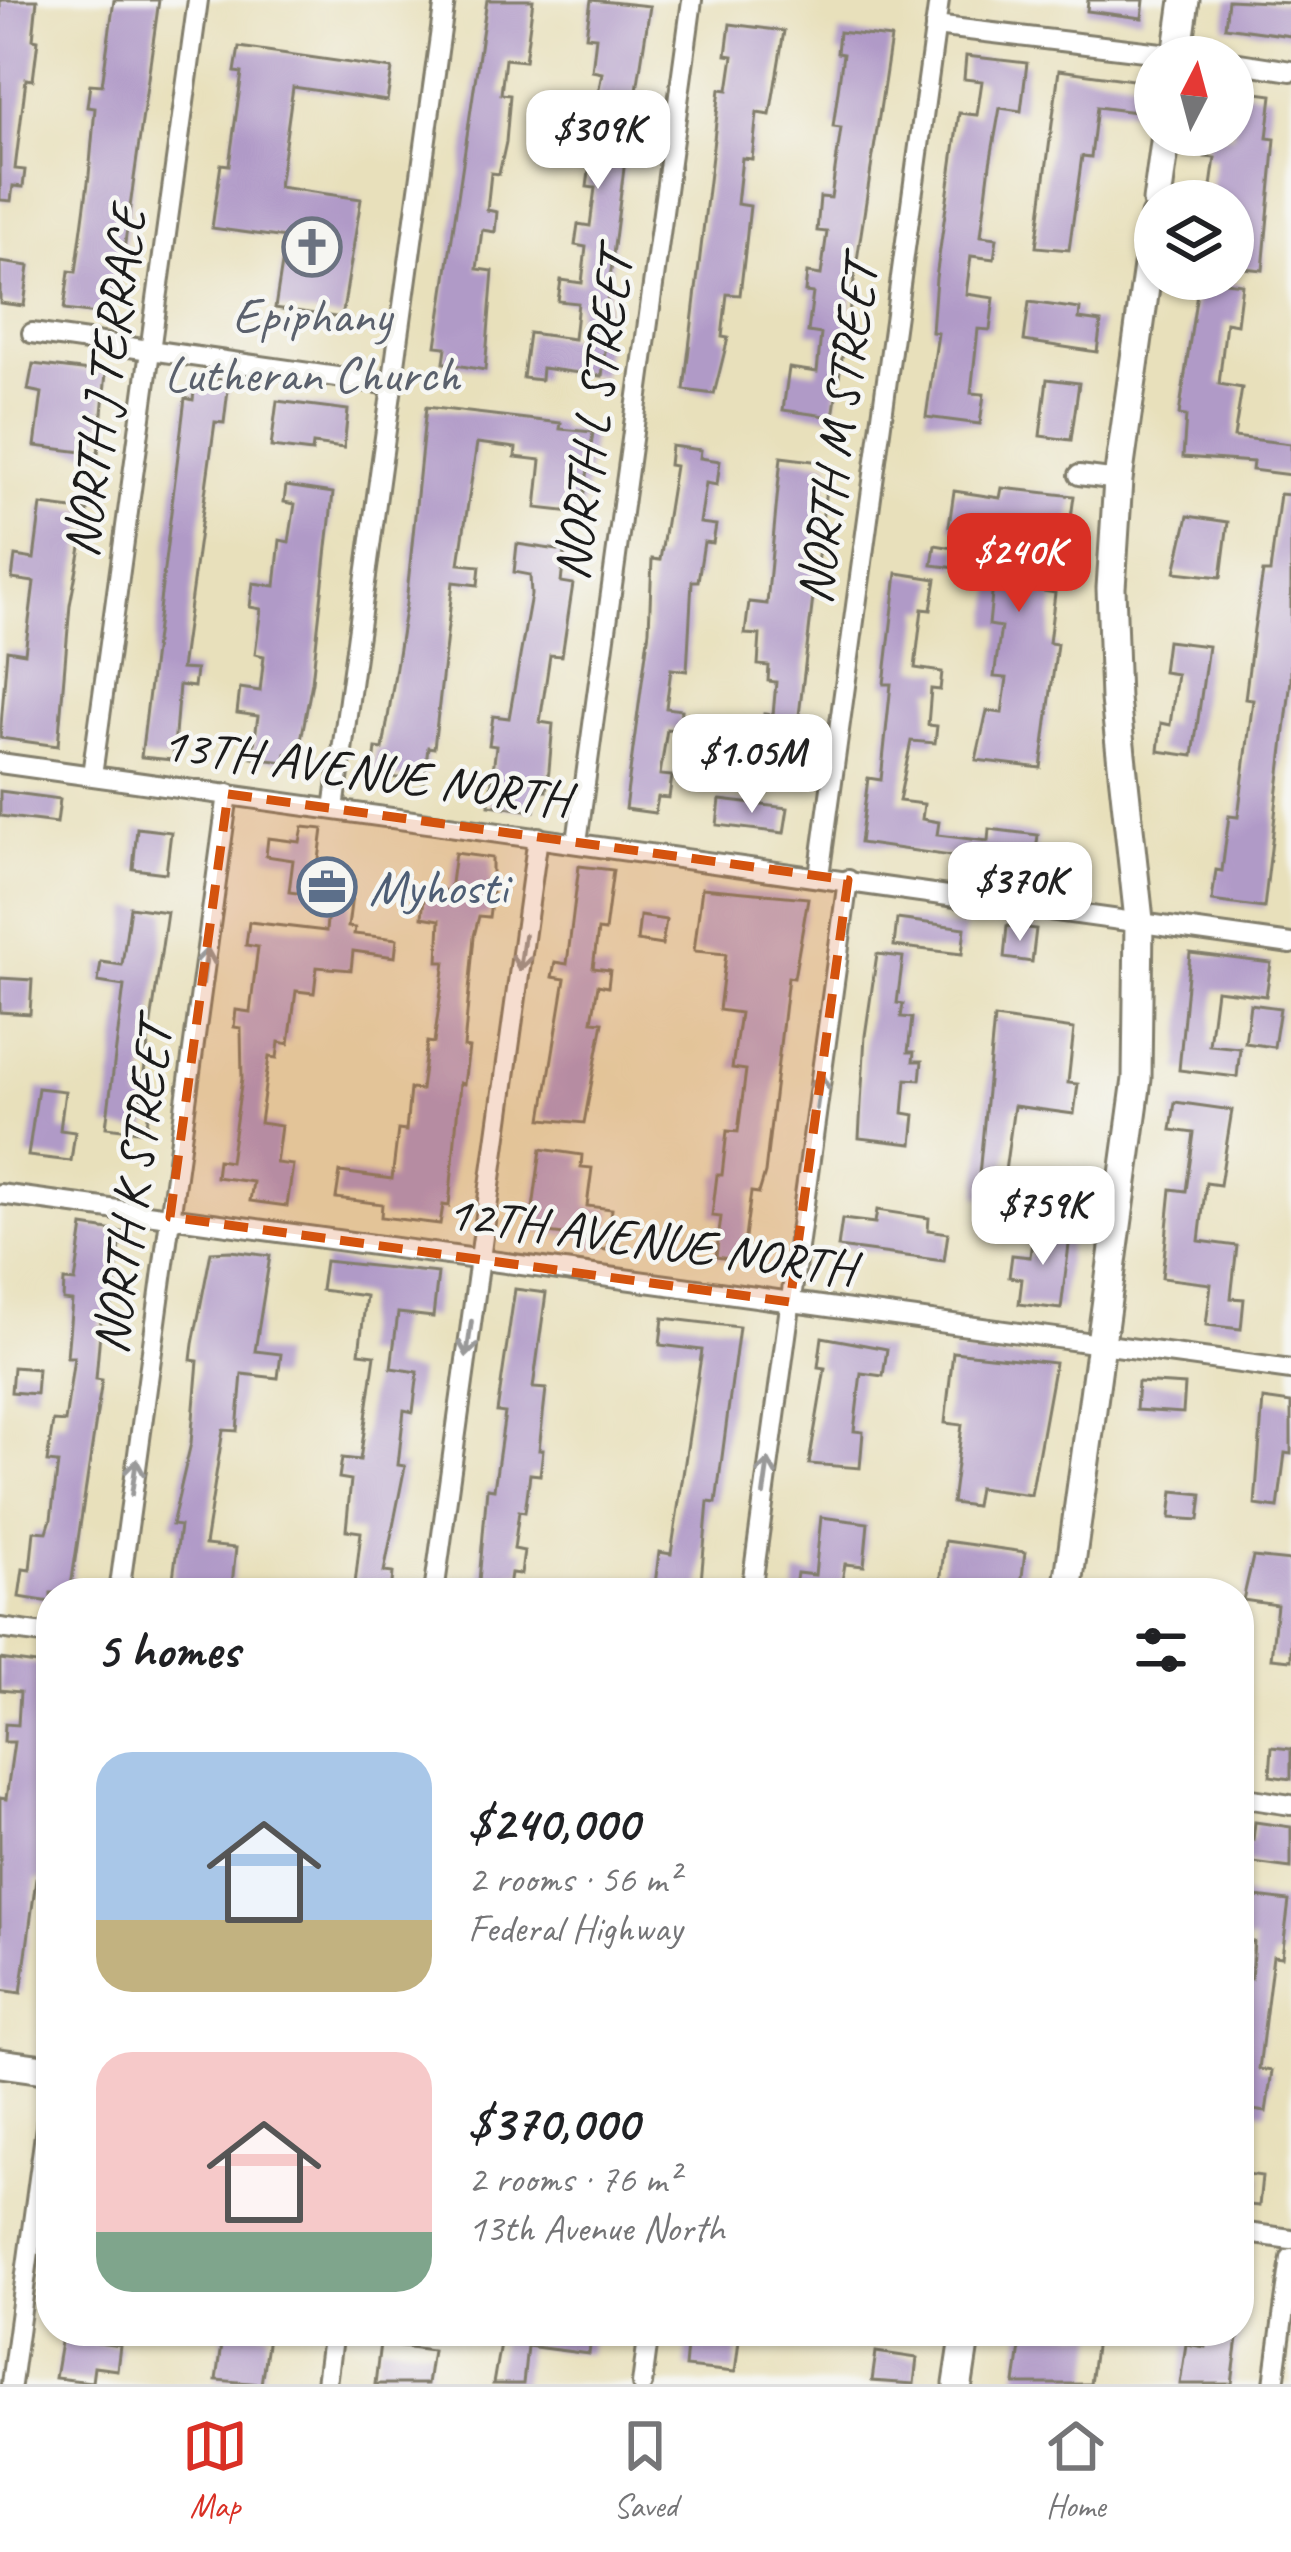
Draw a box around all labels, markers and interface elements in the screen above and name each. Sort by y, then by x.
north arrow [1134,36,1254,156]
map controls [1134,36,1254,300]
pin: $309K [514,90,682,192]
text: $309K [553,104,643,153]
button: layers [1134,180,1254,300]
street label: NORTH J TERRACE [48,197,161,561]
church icon: Epiphany Lutheran Church [281,216,343,278]
street label: NORTH L STREET [538,236,649,584]
street label: NORTH M STREET [781,244,894,607]
place label: Epiphany Lutheran Church [164,283,462,406]
pin: $240K [935,513,1103,615]
text: $240K [974,527,1064,576]
street label: 13TH AVENUE NORTH [158,711,581,832]
pin: $1.05M [654,714,850,816]
text: $1.05M [699,728,805,777]
pin: $370K [936,842,1104,944]
place label: Myhosti [369,855,513,919]
office icon: Myhosti [296,856,358,918]
text: $370K [975,856,1065,905]
one-way arrow [510,933,533,972]
one-way arrow [194,947,216,986]
street label: NORTH K STREET [77,1006,189,1358]
one-way arrow [808,1072,831,1111]
pin: $759K [959,1166,1127,1268]
street label: 12TH AVENUE NORTH [443,1180,866,1301]
text: $759K [999,1180,1087,1229]
one-way arrow [457,1319,480,1358]
one-way arrow [124,1458,146,1497]
one-way arrow [755,1458,778,1497]
icon: filters [1128,1617,1194,1683]
text: 5 homes [96,1618,239,1682]
text: $240,000 [468,1791,639,1855]
icon: home [192,1800,336,1944]
text: 2 rooms · 56 m² [468,1855,679,1904]
text: Federal Highway [468,1904,682,1953]
text: $370,000 [468,2091,639,2155]
icon: home [192,2100,336,2244]
text: 2 rooms · 76 m² [468,2155,679,2204]
text: 13th Avenue North [468,2204,725,2253]
tab: Map [182,2413,248,2527]
tab: Saved [612,2413,678,2527]
tab: Home [1043,2413,1109,2527]

